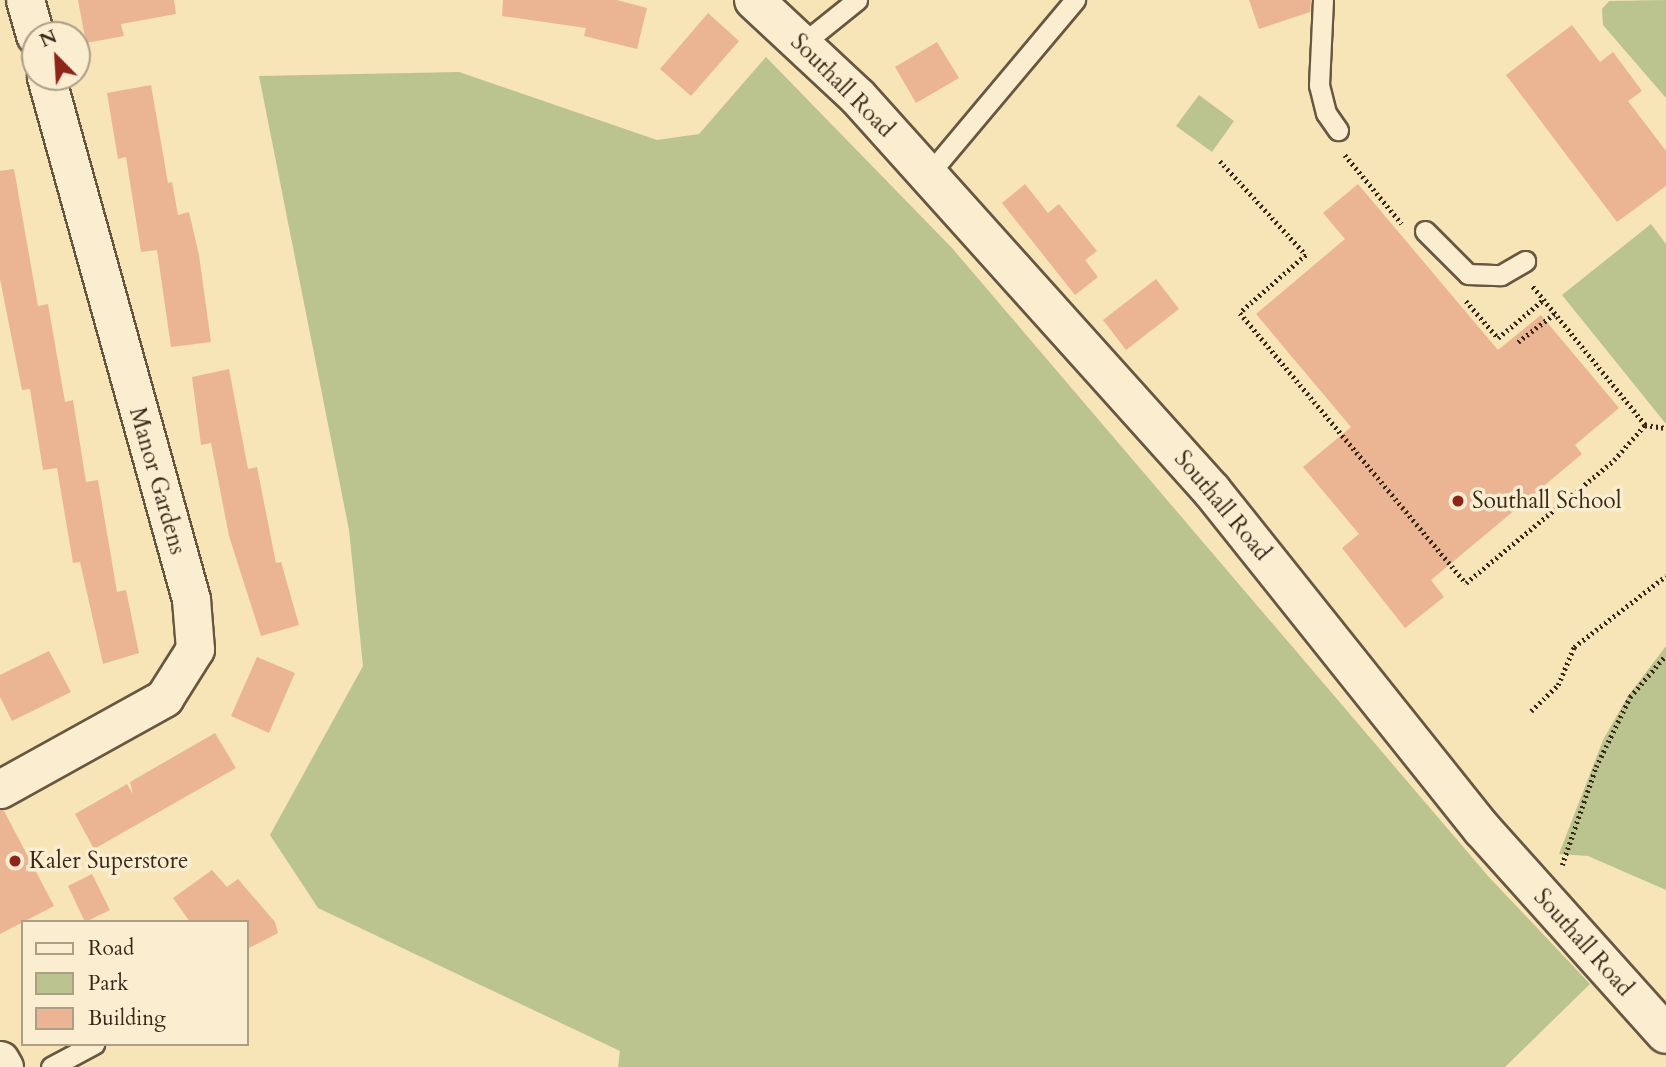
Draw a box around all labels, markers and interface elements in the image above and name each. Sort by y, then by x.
north arrow [21,21,91,91]
text: N [35,23,61,54]
street label: Southall Road [785,29,899,143]
street label: Manor Gardens [123,404,191,558]
street label: Southall Road [1168,445,1276,567]
place label: Southall School [1472,487,1622,515]
marker: Southall School [1450,493,1466,509]
place label: Kaler Superstore [29,847,188,875]
marker: Kaler Superstore [7,853,23,869]
street label: Southall Road [1528,884,1638,1002]
legend [21,920,248,1046]
text: Road [88,934,134,963]
text: Park [88,969,128,998]
text: Building [88,1004,166,1033]

